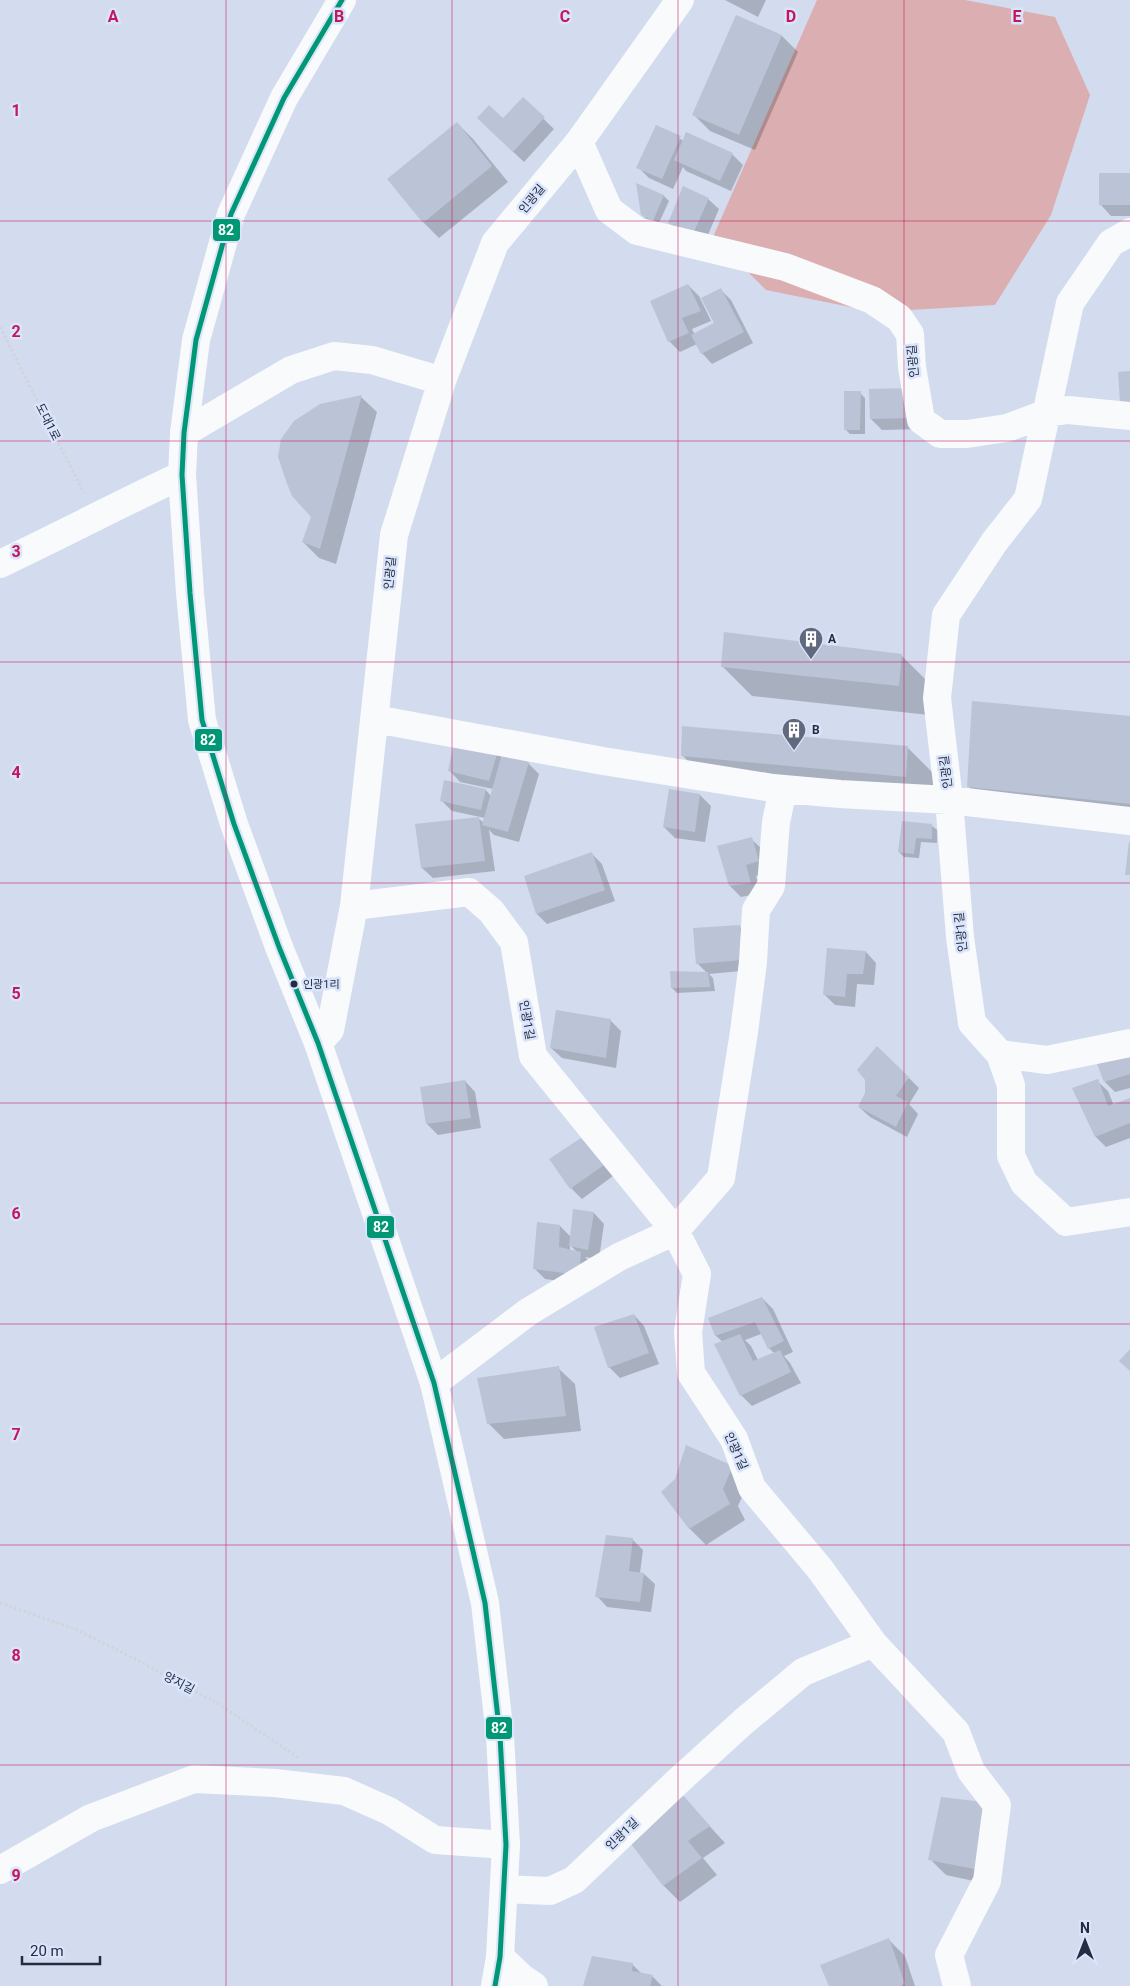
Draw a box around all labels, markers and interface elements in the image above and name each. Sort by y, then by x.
text: A [108,7,119,26]
text: B [334,7,344,26]
text: C [560,7,570,26]
text: D [786,7,796,26]
text: E [1013,7,1022,26]
text: 1 [11,101,21,120]
street label: 인광길 [516,182,548,216]
line badge: 82 [212,218,241,242]
text: 82 [218,222,234,238]
text: 2 [11,322,21,341]
street label: 인광길 [905,344,921,378]
street label: 도대1로 [33,401,63,443]
text: 3 [11,542,21,561]
street label: 인광길 [381,556,399,590]
building icon: A [798,626,824,660]
place label: A [828,632,837,646]
building icon: B [781,717,807,751]
place label: B [812,723,820,737]
line badge: 82 [194,728,223,752]
text: 82 [200,732,216,748]
street label: 인광길 [937,755,955,789]
text: 4 [11,763,21,782]
street label: 인광1길 [952,911,970,953]
place label: 인광1리 [303,978,340,991]
marker: 인광1리 [289,979,299,989]
text: 5 [11,984,21,1003]
street label: 인광1길 [517,999,537,1041]
text: 6 [11,1204,21,1223]
line badge: 82 [366,1215,395,1239]
text: 82 [373,1219,389,1235]
text: 7 [11,1425,21,1444]
street label: 인광1길 [721,1430,751,1472]
text: 8 [11,1646,21,1665]
street label: 양지길 [161,1669,197,1697]
line badge: 82 [485,1716,513,1740]
text: 82 [491,1720,507,1736]
street label: 인광1길 [603,1815,641,1853]
text: 9 [11,1866,21,1885]
north arrow [1060,1916,1110,1966]
text: N [1080,1920,1090,1936]
scale bar [22,1934,100,1966]
text: 20 m [30,1942,64,1960]

